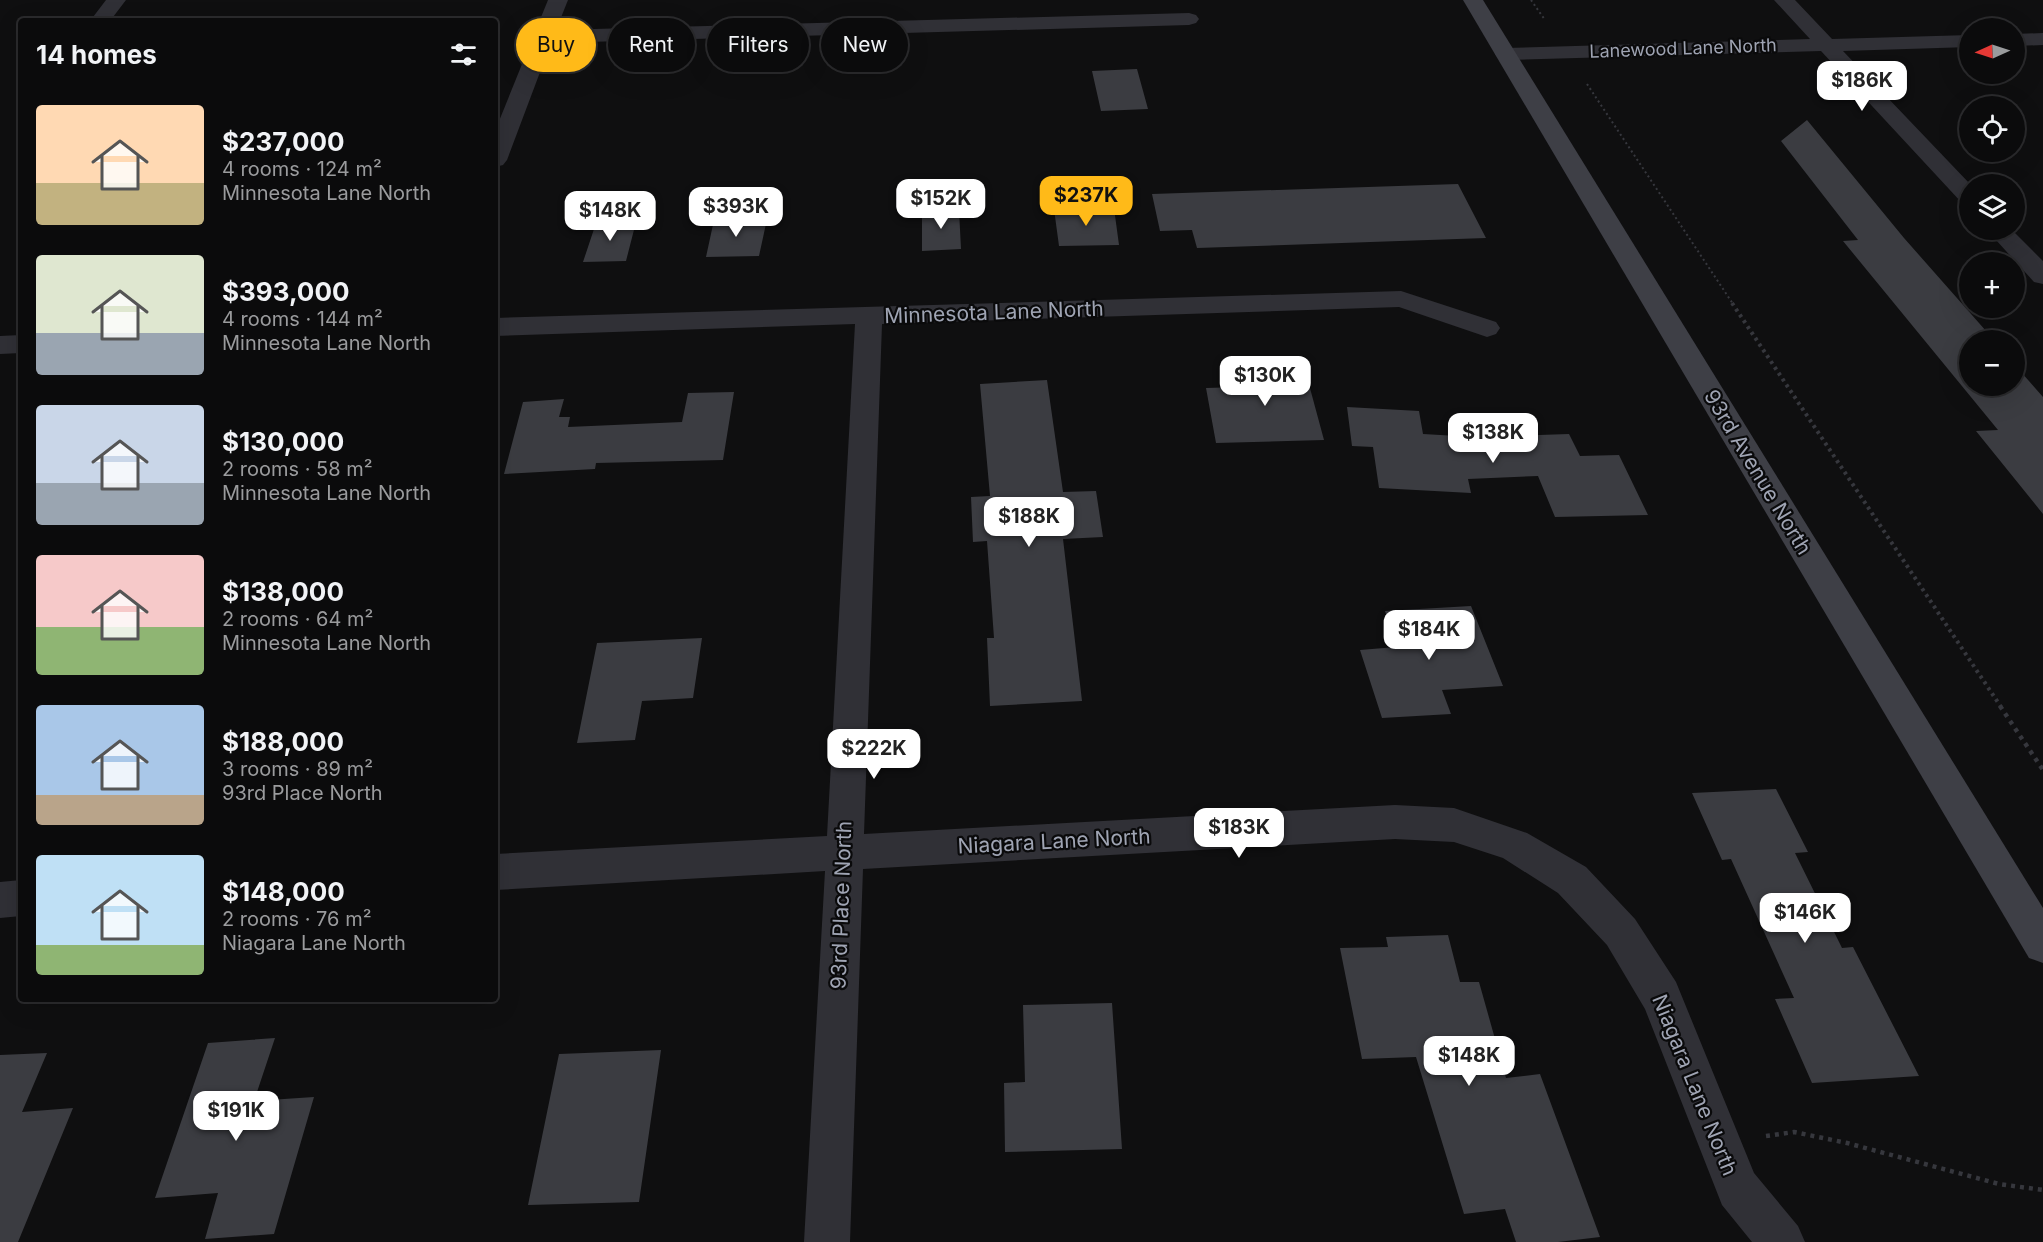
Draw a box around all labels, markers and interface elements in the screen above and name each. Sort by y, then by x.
chip: Buy [516,18,596,72]
chip: Rent [608,18,695,72]
chip: Filters [707,18,809,72]
chip: New [821,18,908,72]
north arrow [1959,18,2025,84]
map controls [1959,18,2025,396]
street label: Lanewood Lane North [1589,34,1777,62]
icon: filters [447,38,480,71]
text: 14 homes [36,39,157,70]
pin: $186K [1820,61,1904,112]
text: $186K [1831,68,1893,92]
button: locate [1959,96,2025,162]
text: $237,000 [222,126,345,157]
icon: home [84,129,156,201]
text: 4 rooms · 124 m² [222,157,382,181]
button: layers [1959,174,2025,240]
pin: $237K [1044,176,1128,227]
pin: $152K [899,179,983,230]
text: Minnesota Lane North [222,181,431,205]
text: $237K [1054,183,1118,207]
text: $152K [910,186,972,210]
pin: $393K [694,187,778,238]
pin: $148K [568,191,652,242]
text: $393K [703,194,769,218]
text: $148K [579,198,641,222]
button: + [1959,252,2025,318]
text: $393,000 [222,276,349,307]
icon: home [84,279,156,351]
street label: Minnesota Lane North [884,296,1104,328]
text: 4 rooms · 144 m² [222,307,383,331]
button: − [1959,330,2025,396]
text: Minnesota Lane North [222,331,431,355]
pin: $130K [1223,356,1307,407]
text: $130K [1234,363,1296,387]
street label: 93rd Avenue North [1699,385,1817,559]
pin: $138K [1451,413,1535,464]
text: $138K [1462,420,1524,444]
text: $130,000 [222,426,344,457]
icon: home [84,429,156,501]
text: 2 rooms · 58 m² [222,457,373,481]
text: Minnesota Lane North [222,481,431,505]
pin: $188K [987,497,1071,548]
text: $188K [998,504,1060,528]
text: $138,000 [222,576,344,607]
icon: home [84,579,156,651]
text: 2 rooms · 64 m² [222,607,373,631]
pin: $184K [1387,610,1471,661]
text: $184K [1398,617,1460,641]
text: Minnesota Lane North [222,631,431,655]
text: $188,000 [222,726,344,757]
icon: home [84,729,156,801]
pin: $222K [832,729,916,780]
text: $222K [841,736,907,760]
text: 3 rooms · 89 m² [222,757,373,781]
text: 93rd Place North [222,781,383,805]
pin: $183K [1197,808,1281,859]
text: $183K [1208,815,1270,839]
street label: 93rd Place North [826,820,856,990]
street label: Niagara Lane North [957,823,1151,859]
text: $148,000 [222,876,345,907]
icon: home [84,879,156,951]
pin: $146K [1763,893,1847,944]
text: $146K [1774,900,1836,924]
text: 2 rooms · 76 m² [222,907,371,931]
text: Niagara Lane North [222,931,406,955]
street label: Niagara Lane North [1647,991,1743,1179]
pin: $148K [1427,1036,1511,1087]
text: $148K [1438,1043,1500,1067]
pin: $191K [194,1091,278,1142]
text: $191K [207,1098,265,1122]

